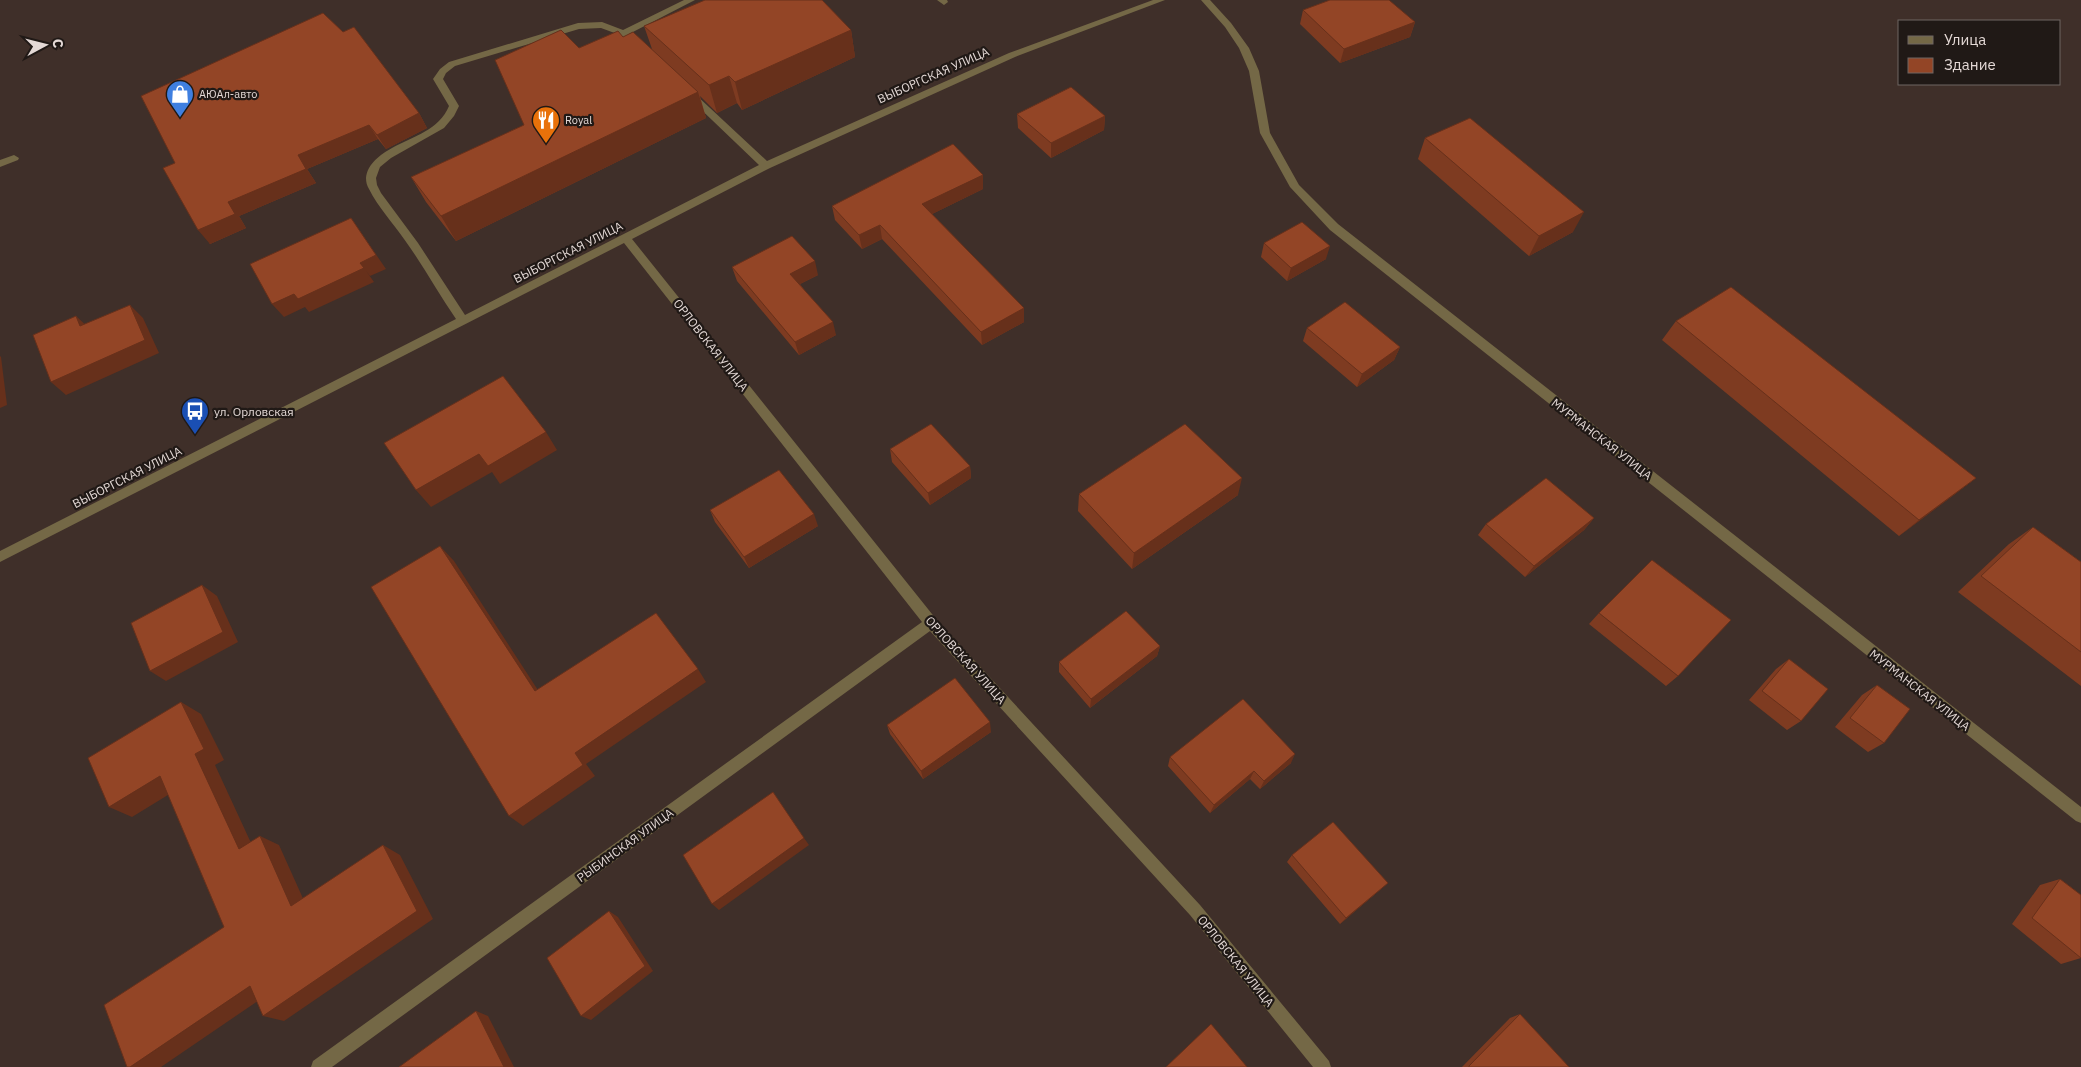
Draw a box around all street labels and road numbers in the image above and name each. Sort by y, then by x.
street label: ВЫБОРГСКАЯ УЛИЦА [875,43,991,106]
street label: ВЫБОРГСКАЯ УЛИЦА [511,218,625,286]
street label: ОРЛОВСКАЯ УЛИЦА [670,296,752,394]
street label: МУРМАНСКАЯ УЛИЦА [1549,395,1655,483]
street label: ВЫБОРГСКАЯ УЛИЦА [70,443,184,511]
street label: ОРЛОВСКАЯ УЛИЦА [923,613,1010,707]
street label: МУРМАНСКАЯ УЛИЦА [1867,646,1973,734]
street label: РЫБИНСКАЯ УЛИЦА [574,805,676,885]
street label: ОРЛОВСКАЯ УЛИЦА [1195,912,1278,1010]

